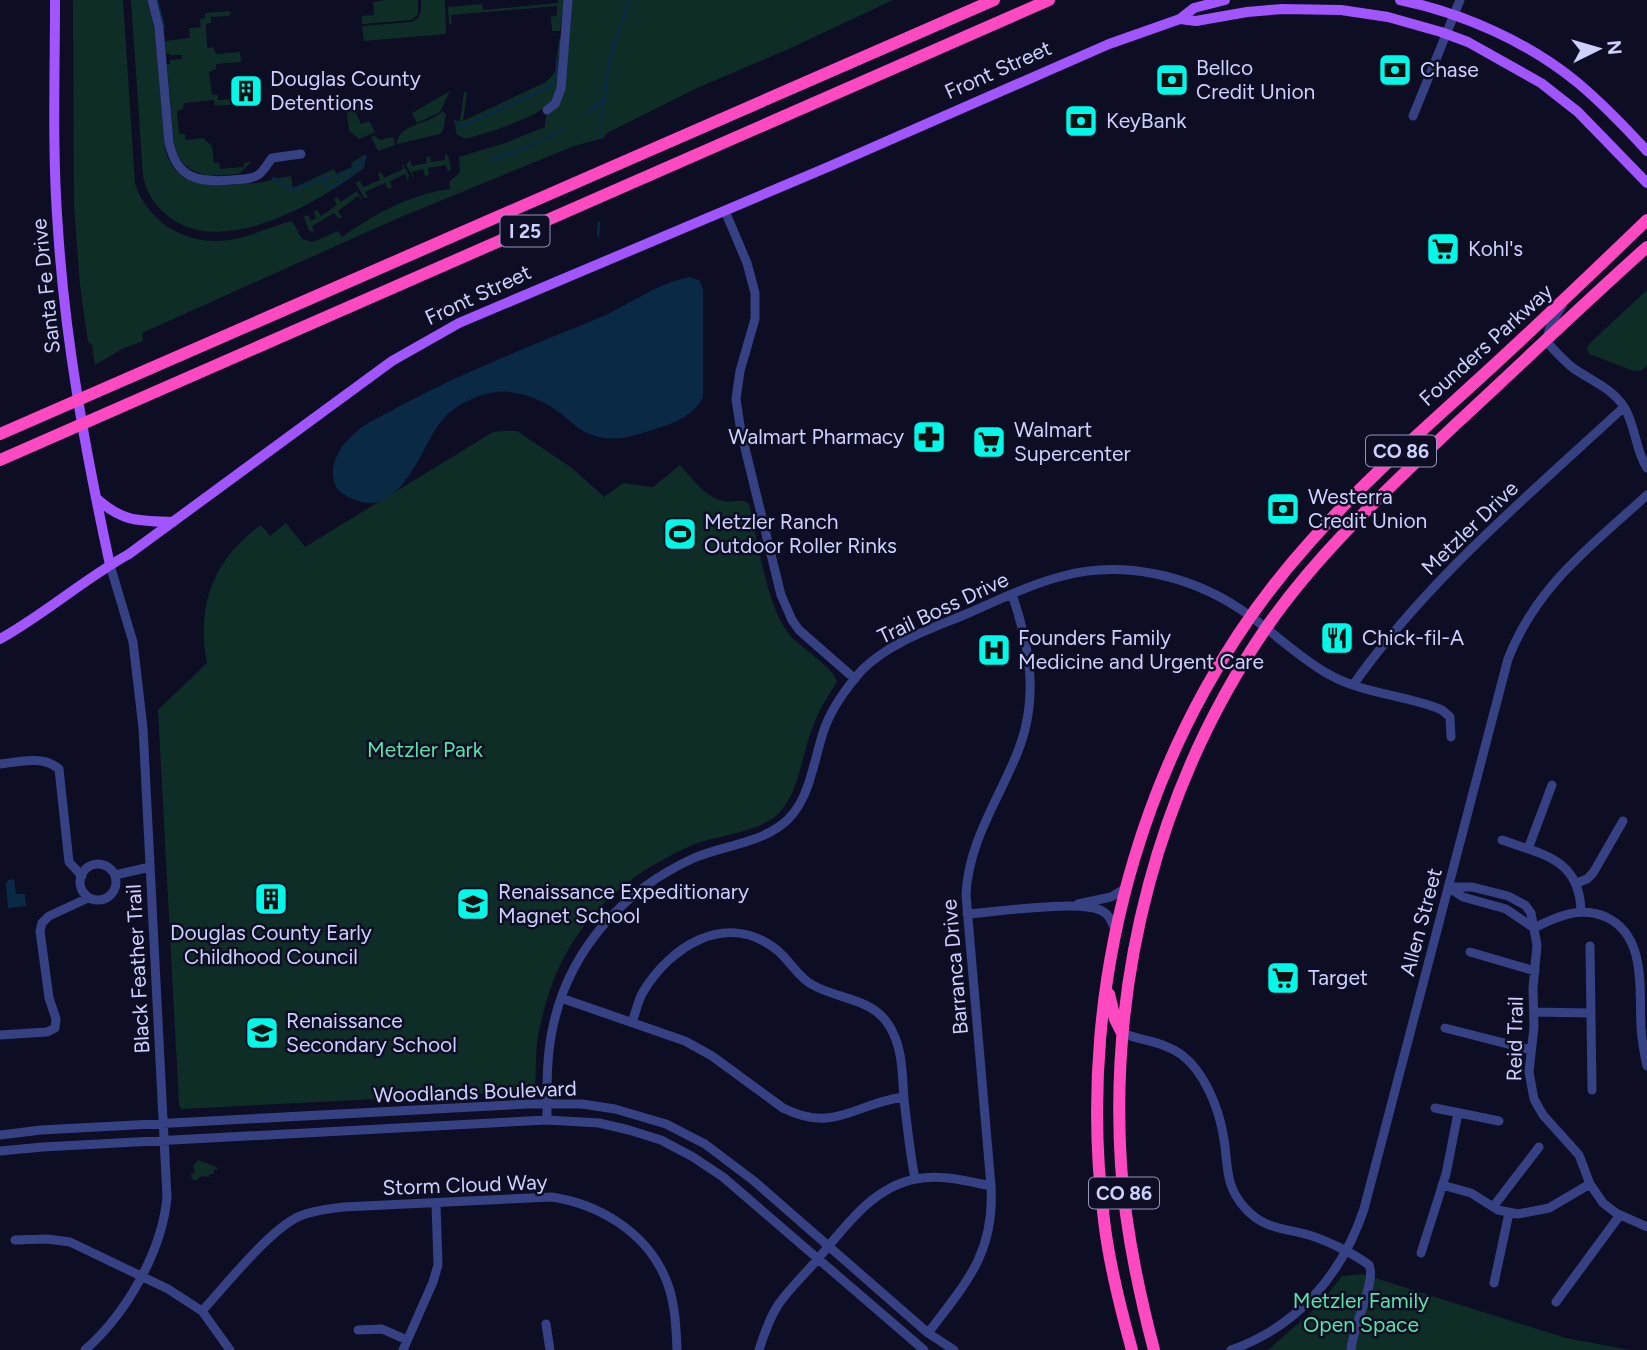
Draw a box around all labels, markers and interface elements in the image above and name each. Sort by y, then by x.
north arrow [1563,14,1633,84]
street label: Front Street [941,35,1055,104]
text: N [1602,39,1627,56]
bank icon: Chase [1376,51,1414,89]
place label: Bellco Credit Union [1196,55,1315,104]
place label: Chase [1420,57,1479,82]
bank icon: Bellco Credit Union [1153,61,1191,99]
place label: Douglas County Detentions [270,66,421,115]
building icon: Douglas County Detentions [227,72,265,110]
bank icon: KeyBank [1062,102,1100,140]
place label: KeyBank [1106,108,1187,133]
road number: I 25 [500,216,550,246]
street label: Santa Fe Drive [26,217,65,355]
supermarket icon: Kohl's [1424,230,1462,268]
place label: Kohl's [1468,236,1523,261]
street label: Front Street [421,259,535,330]
street label: Founders Parkway [1414,278,1557,411]
place label: Walmart Supercenter [1014,417,1131,466]
pharmacy icon: Walmart Pharmacy [910,418,948,456]
supermarket icon: Walmart Supercenter [970,423,1008,461]
place label: Walmart Pharmacy [728,424,904,449]
road number: CO 86 [1366,436,1436,466]
street label: Metzler Drive [1416,475,1523,580]
place label: Westerra Credit Union [1308,484,1427,533]
bank icon: Westerra Credit Union [1264,490,1302,528]
place label: Metzler Ranch Outdoor Roller Rinks [704,509,897,558]
sports icon: Metzler Ranch Outdoor Roller Rinks [661,515,699,553]
street label: Trail Boss Drive [873,566,1012,649]
restaurant icon: Chick-fil-A [1318,619,1356,657]
place label: Founders Family Medicine and Urgent Care [1018,625,1264,674]
place label: Chick-fil-A [1362,625,1464,650]
hospital icon: Founders Family Medicine and Urgent Care [975,631,1013,669]
park label: Metzler Park [367,737,484,762]
street label: Allen Street [1394,865,1447,979]
place label: Renaissance Expeditionary Magnet School [498,879,749,928]
building icon: Douglas County Early Childhood Council [252,880,290,918]
street label: Black Feather Trail [121,884,154,1054]
school or university icon: Renaissance Expeditionary Magnet School [454,885,492,923]
street label: Barranca Drive [936,898,973,1036]
place label: Douglas County Early Childhood Council [170,920,372,969]
supermarket icon: Target [1264,959,1302,997]
place label: Target [1308,965,1368,990]
street label: Reid Trail [1501,996,1528,1082]
place label: Renaissance Secondary School [286,1008,457,1057]
school or university icon: Renaissance Secondary School [243,1014,281,1052]
street label: Woodlands Boulevard [373,1075,577,1108]
street label: Storm Cloud Way [382,1169,548,1200]
road number: CO 86 [1089,1177,1159,1208]
park label: Metzler Family Open Space [1293,1288,1429,1337]

